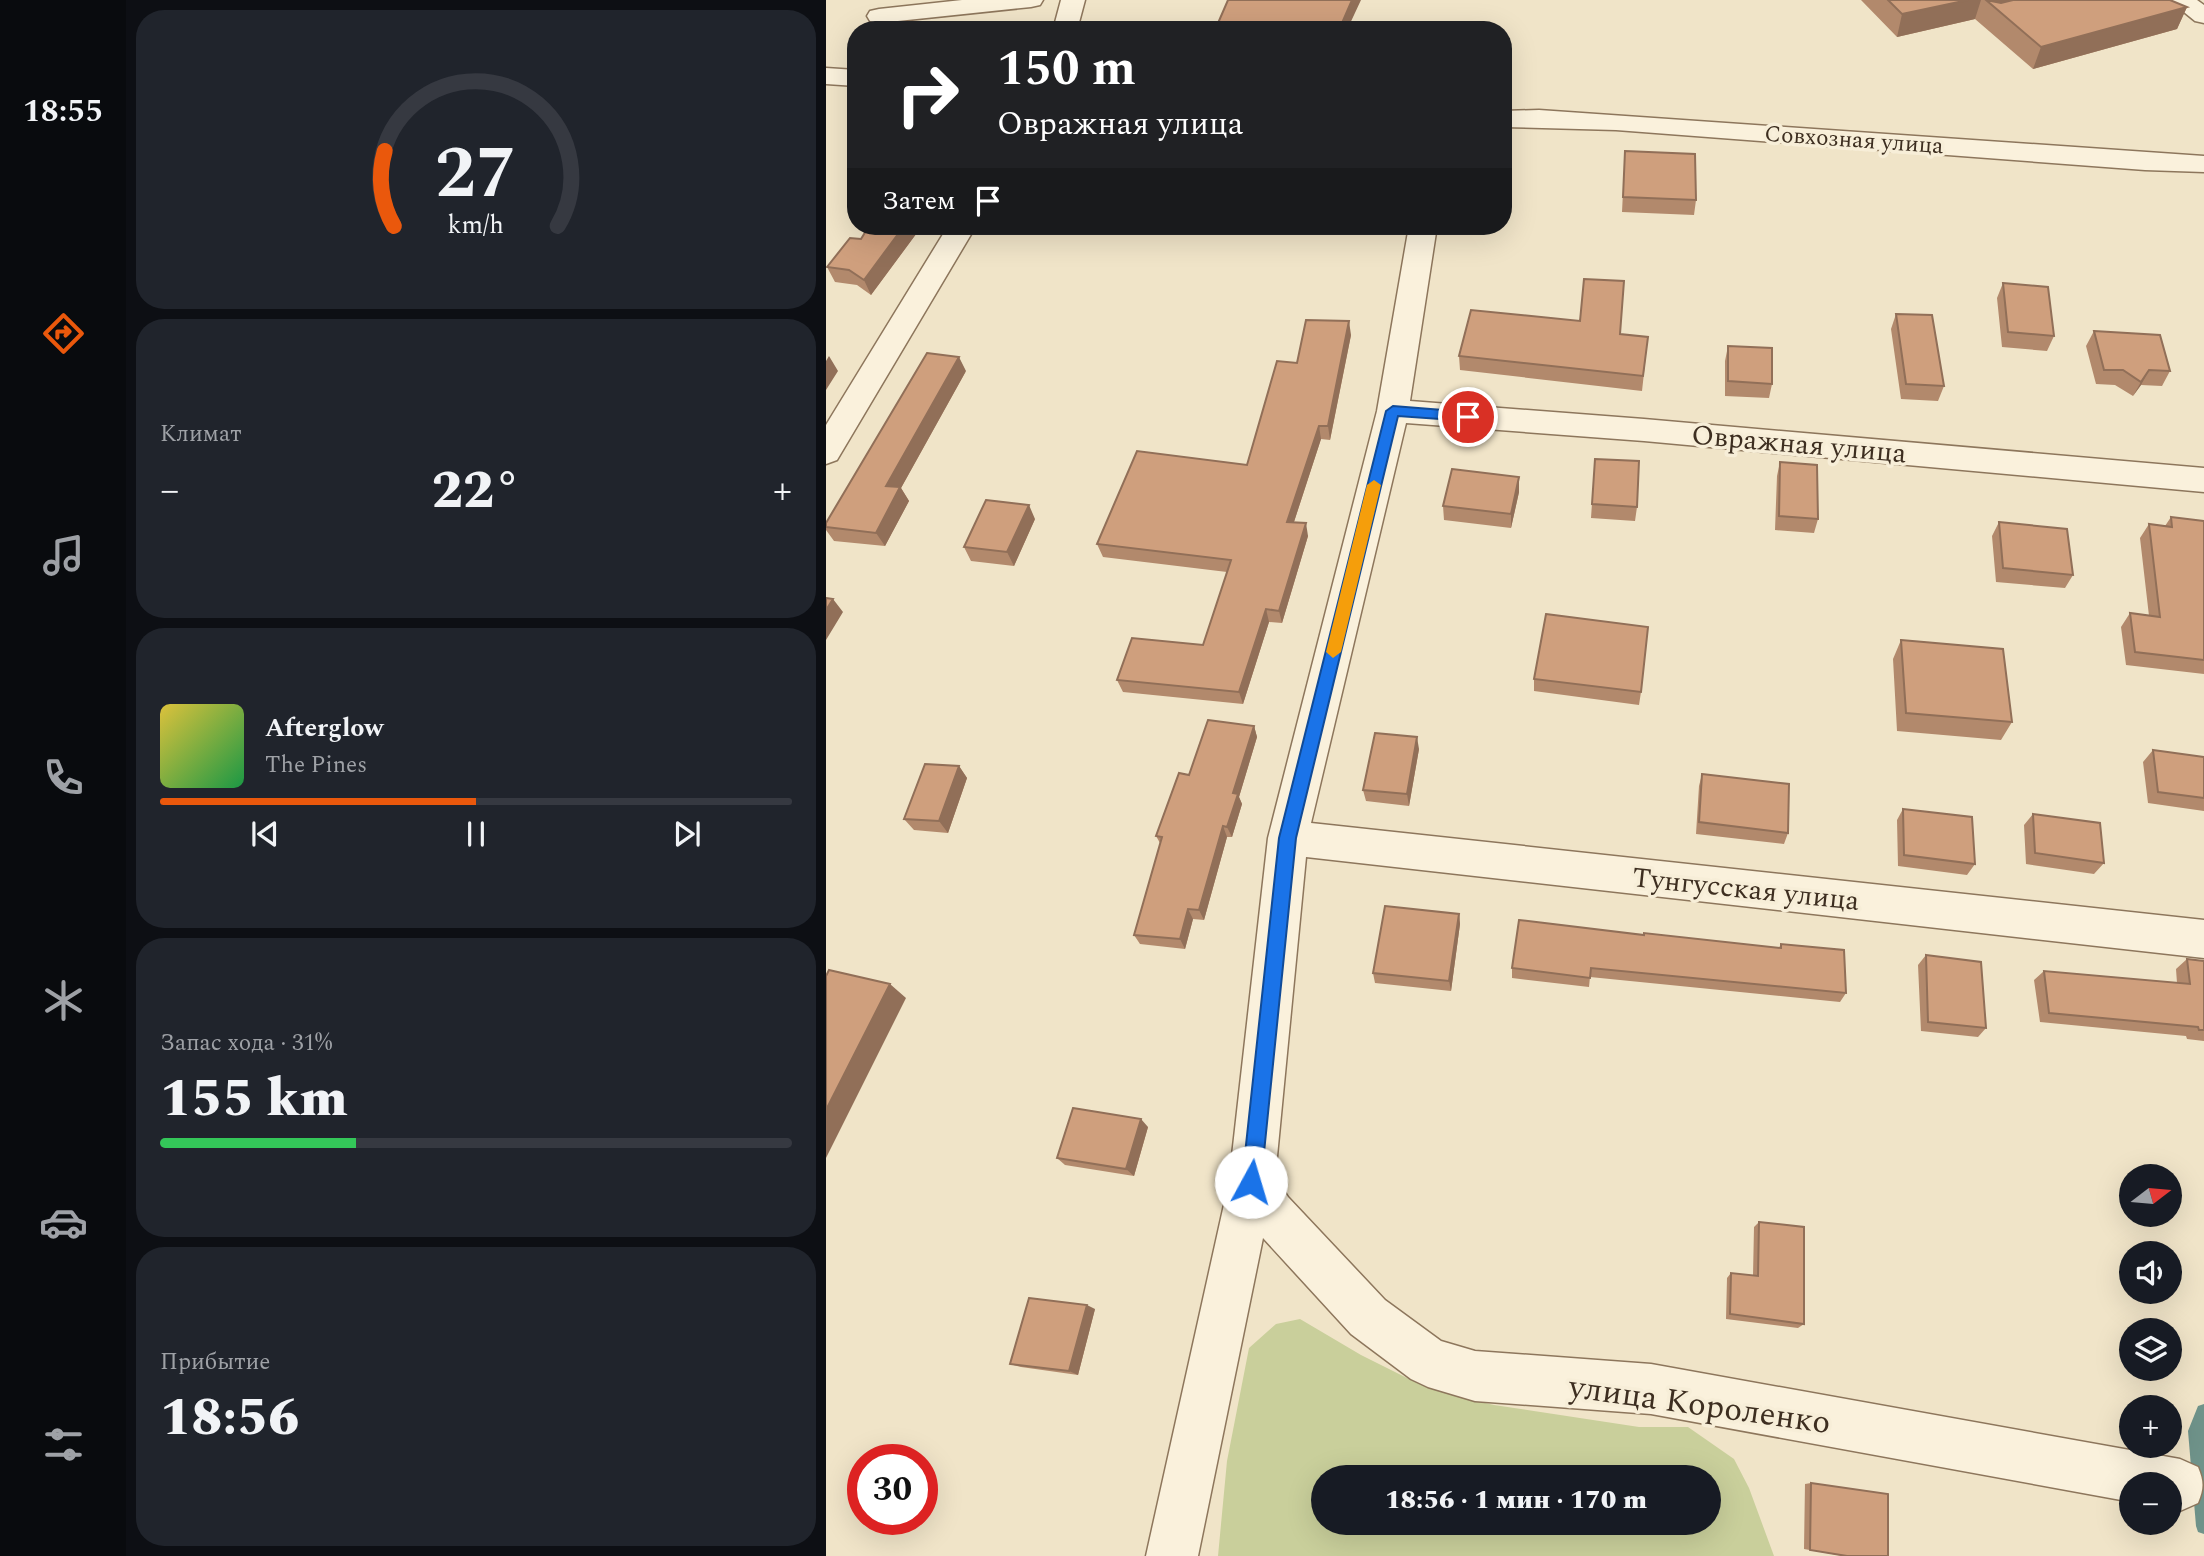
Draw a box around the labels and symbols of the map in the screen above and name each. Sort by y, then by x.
street label: Совхозная улица [1763,117,1945,164]
pin [1438,387,1498,447]
street label: Овражная улица [1690,414,1908,475]
street label: Тунгусская улица [1630,856,1862,923]
position arrow [1214,1145,1288,1219]
north arrow [2119,1164,2182,1227]
street label: улица Короленко [1565,1362,1834,1448]
speed limit sign: 30 [847,1444,938,1535]

